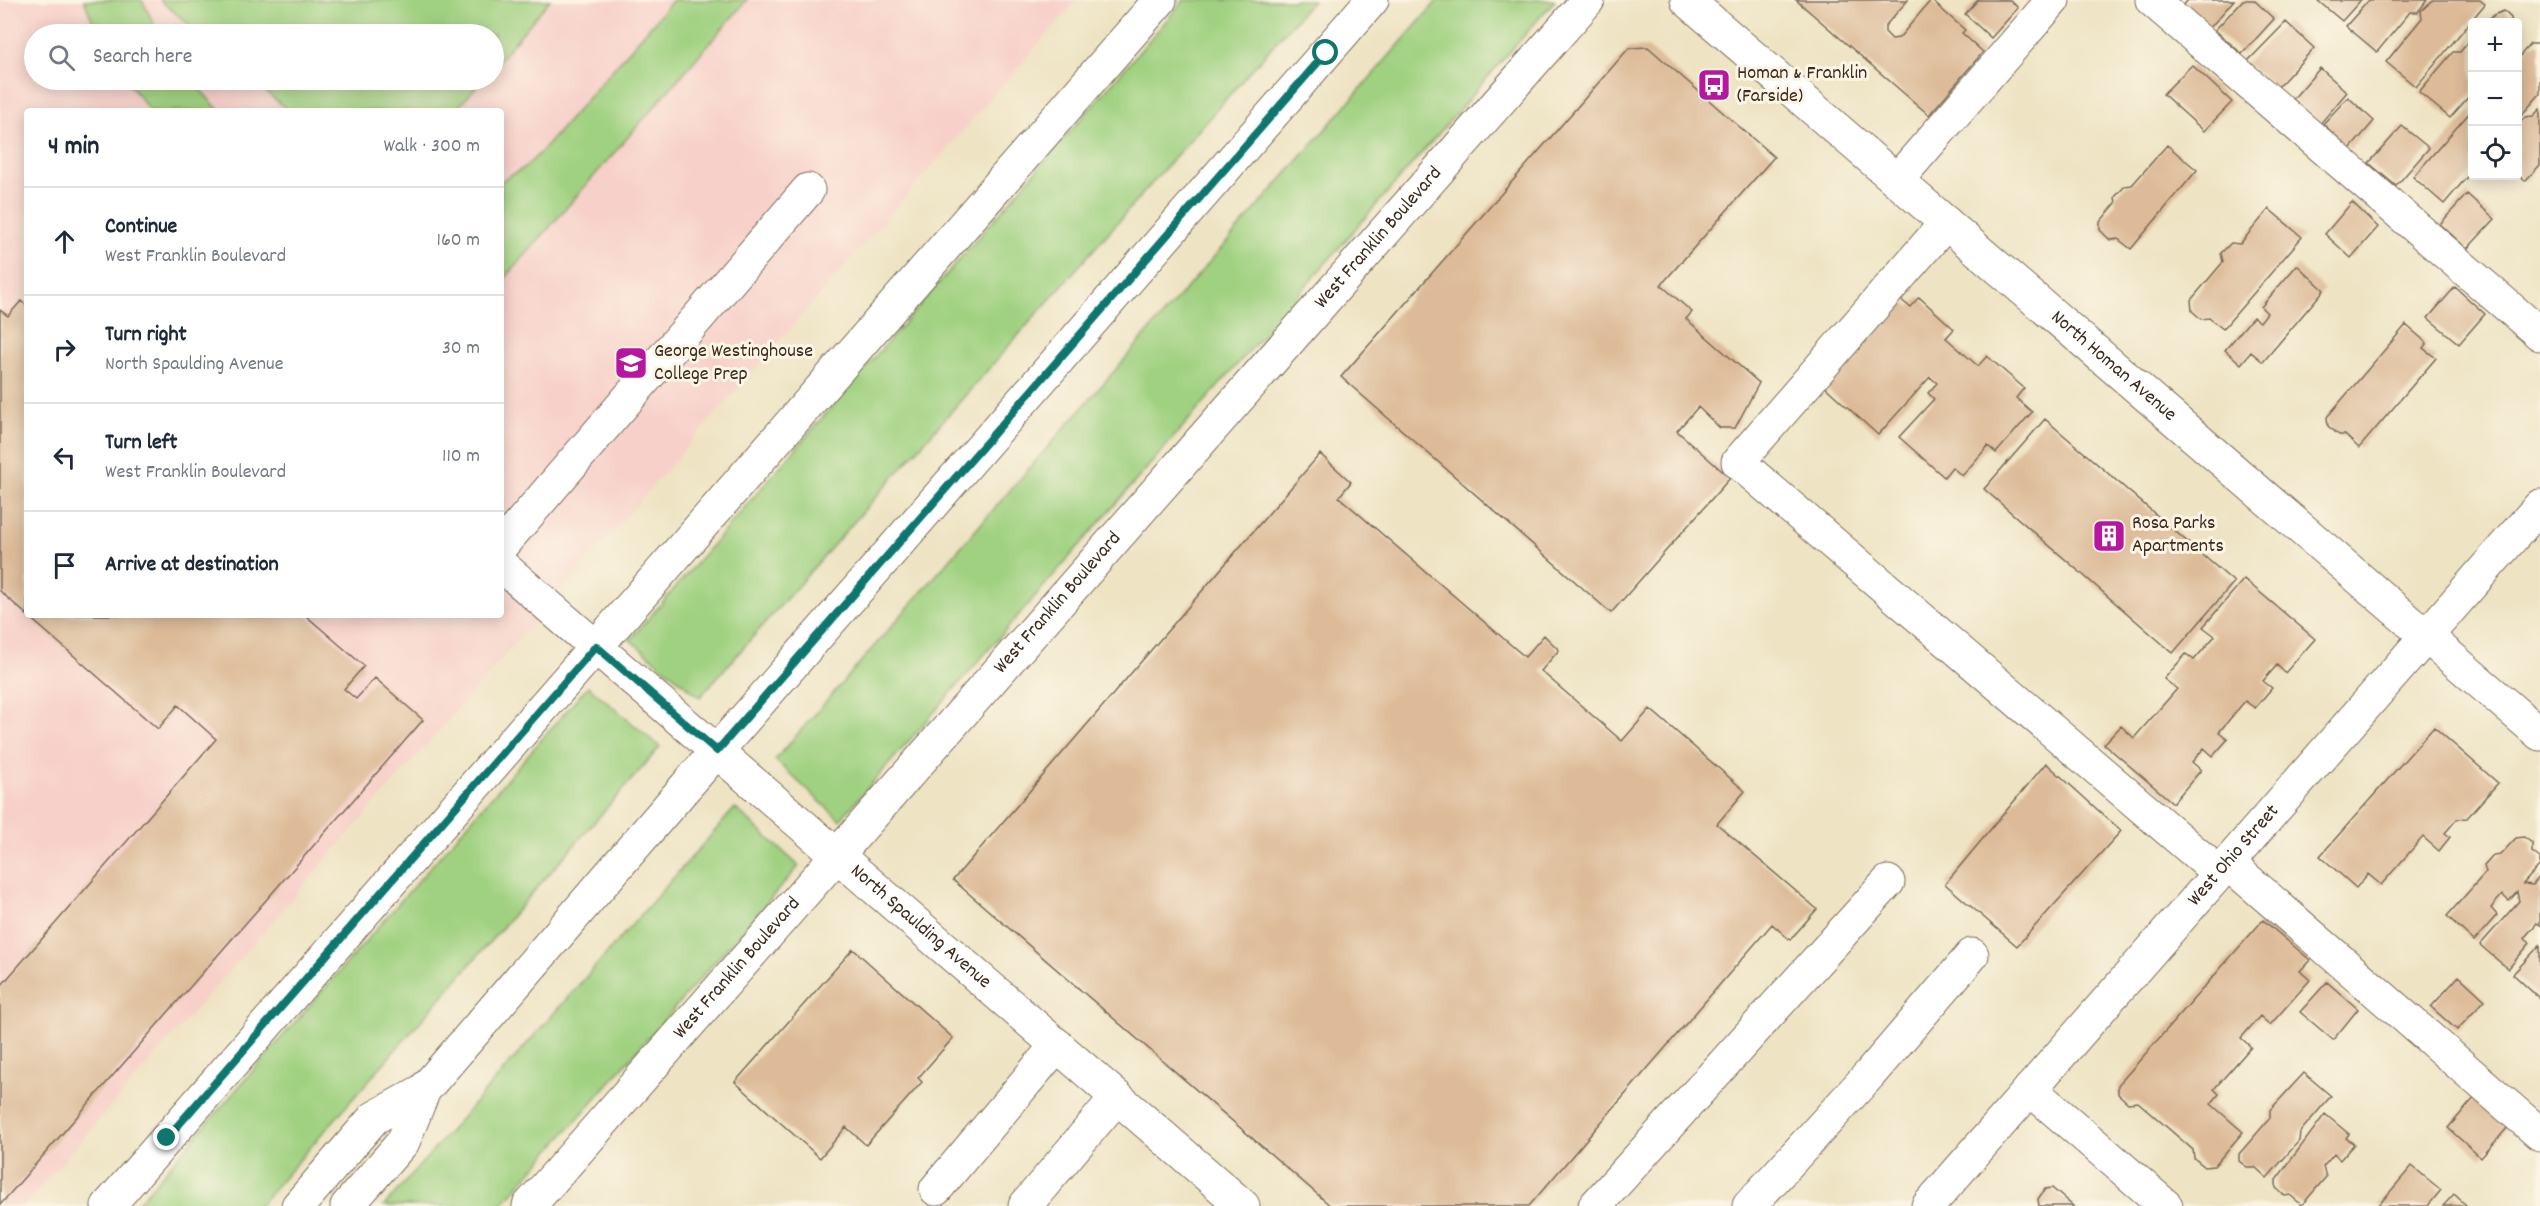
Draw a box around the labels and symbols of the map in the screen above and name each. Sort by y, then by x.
route start [1312,39,1338,65]
place label: Homan & Franklin (Farside) [1737,60,1867,111]
bus stop icon: Homan & Franklin (Farside) [1696,67,1732,103]
street label: West Franklin Boulevard [1309,161,1449,316]
street label: North Homan Avenue [2044,304,2182,429]
place label: George Westinghouse College Prep [654,338,813,389]
school or university icon: George Westinghouse College Prep [613,345,649,381]
place label: Rosa Parks Apartments [2132,510,2224,561]
building icon: Rosa Parks Apartments [2091,518,2127,554]
street label: West Franklin Boulevard [988,526,1129,681]
street label: West Ohio Street [2182,799,2286,913]
street label: North Spaulding Avenue [843,858,997,996]
street label: West Franklin Boulevard [667,891,808,1046]
route end [153,1124,179,1150]

